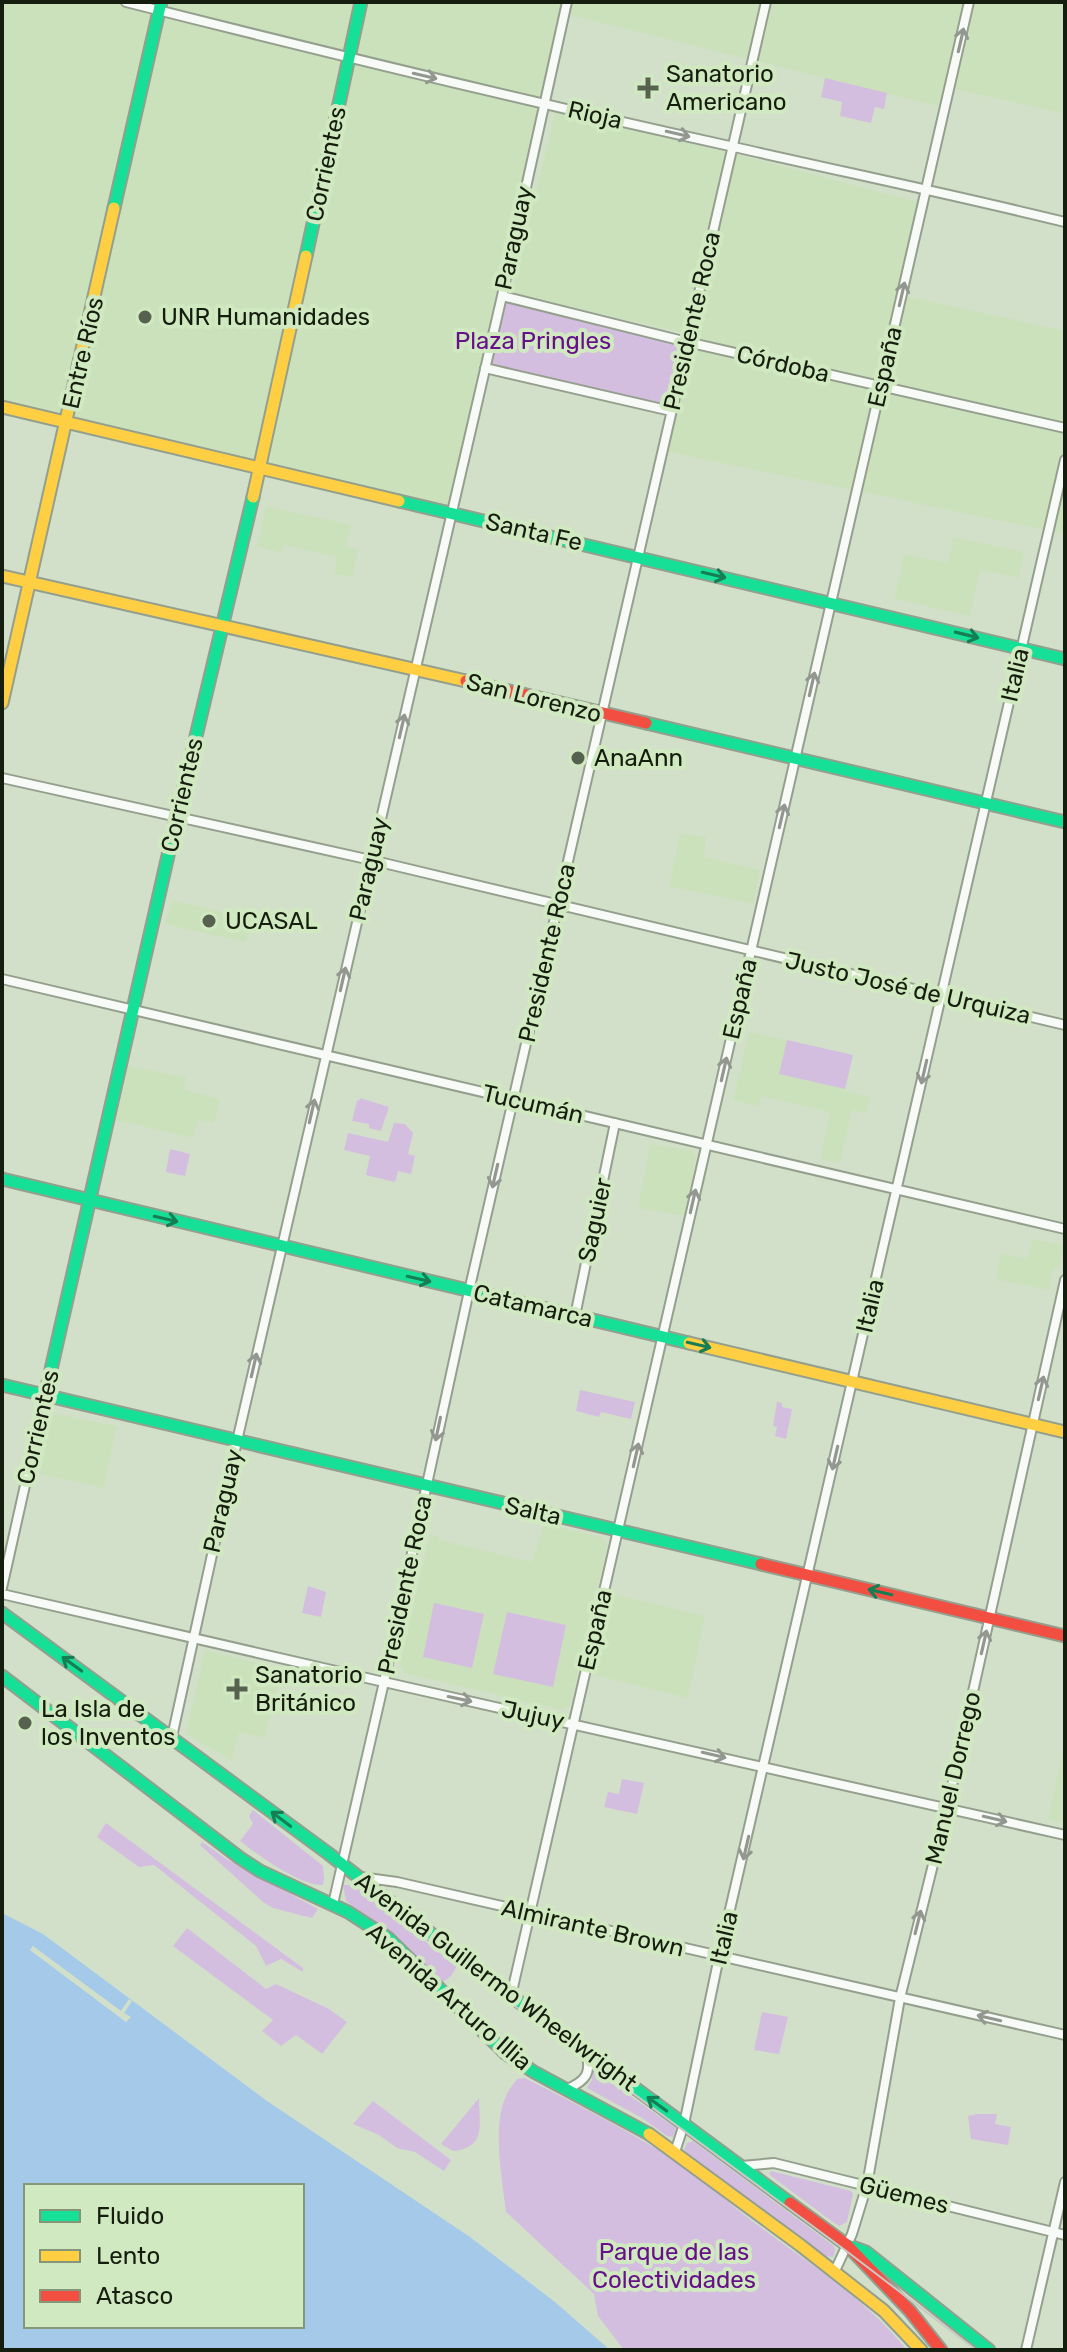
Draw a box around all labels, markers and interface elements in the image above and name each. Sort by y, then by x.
one-way arrow [954,28,969,54]
place label: Sanatorio Americano [666,60,787,116]
one-way arrow [412,69,437,84]
marker: Sanatorio Americano [637,77,659,99]
street label: Rioja [565,95,625,135]
street label: Corrientes [300,104,352,224]
one-way arrow [665,128,691,143]
street label: Paraguay [489,183,539,293]
street label: Presidente Roca [658,229,726,413]
one-way arrow [895,281,910,307]
street label: Entre Ríos [57,294,109,412]
place label: UNR Humanidades [161,303,370,331]
marker: UNR Humanidades [136,308,154,326]
street label: España [862,324,908,410]
park label: Plaza Pringles [455,327,611,355]
street label: Córdoba [734,340,832,388]
street label: Santa Fe [483,507,585,557]
one-way arrow [701,568,726,583]
one-way arrow [954,629,979,644]
street label: Italia [995,646,1035,704]
street label: San Lorenzo [463,668,605,728]
one-way arrow [805,671,820,697]
one-way arrow [395,714,410,740]
street label: Corrientes [155,735,209,855]
place label: AnaAnn [594,744,683,772]
marker: AnaAnn [569,749,587,767]
one-way arrow [775,803,790,829]
street label: Paraguay [343,814,395,924]
street label: Presidente Roca [513,861,581,1045]
place label: UCASAL [225,907,318,935]
marker: UCASAL [200,912,218,930]
street label: Justo José de Urquiza [783,946,1033,1030]
street label: España [717,956,763,1042]
one-way arrow [336,967,351,993]
one-way arrow [717,1057,732,1082]
one-way arrow [915,1059,930,1085]
street label: Tucumán [480,1079,586,1129]
one-way arrow [305,1099,320,1125]
one-way arrow [487,1162,502,1188]
street label: Saguier [572,1175,618,1265]
one-way arrow [686,1189,701,1214]
one-way arrow [152,1212,178,1227]
one-way arrow [405,1272,431,1287]
street label: Italia [850,1277,890,1335]
street label: Catamarca [471,1279,595,1333]
one-way arrow [685,1338,711,1353]
one-way arrow [247,1352,262,1378]
street label: Corrientes [11,1367,65,1487]
one-way arrow [1034,1376,1049,1401]
one-way arrow [430,1416,445,1442]
one-way arrow [629,1442,644,1468]
one-way arrow [827,1444,842,1470]
street label: Paraguay [197,1446,249,1556]
street label: Salta [502,1491,564,1531]
street label: Presidente Roca [372,1493,438,1677]
one-way arrow [868,1584,893,1599]
street label: España [572,1587,618,1673]
one-way arrow [977,1629,992,1655]
one-way arrow [62,1656,83,1673]
place label: Sanatorio Británico [255,1661,363,1717]
marker: Sanatorio Británico [226,1678,248,1700]
street label: Manuel Dorrego [920,1689,986,1867]
one-way arrow [447,1692,473,1707]
place label: La Isla de los Inventos [41,1695,176,1751]
street label: Jujuy [499,1695,567,1735]
marker: La Isla de los Inventos [16,1714,34,1732]
one-way arrow [701,1748,727,1763]
one-way arrow [271,1810,293,1827]
one-way arrow [982,1812,1007,1827]
one-way arrow [737,1834,752,1860]
street label: Avenida Guillermo Wheelwright [350,1867,642,2097]
street label: Almirante Brown [499,1893,687,1963]
street label: Italia [704,1909,744,1967]
one-way arrow [912,1910,927,1936]
street label: Avenida Arturo Illia [361,1918,537,2076]
one-way arrow [977,2010,1002,2025]
one-way arrow [647,2095,668,2112]
street label: Güemes [856,2170,952,2220]
legend [24,2184,304,2328]
text: Fluido [96,2202,164,2230]
park label: Parque de las Colectividades [592,2238,756,2294]
text: Lento [96,2242,160,2270]
text: Atasco [96,2282,173,2310]

